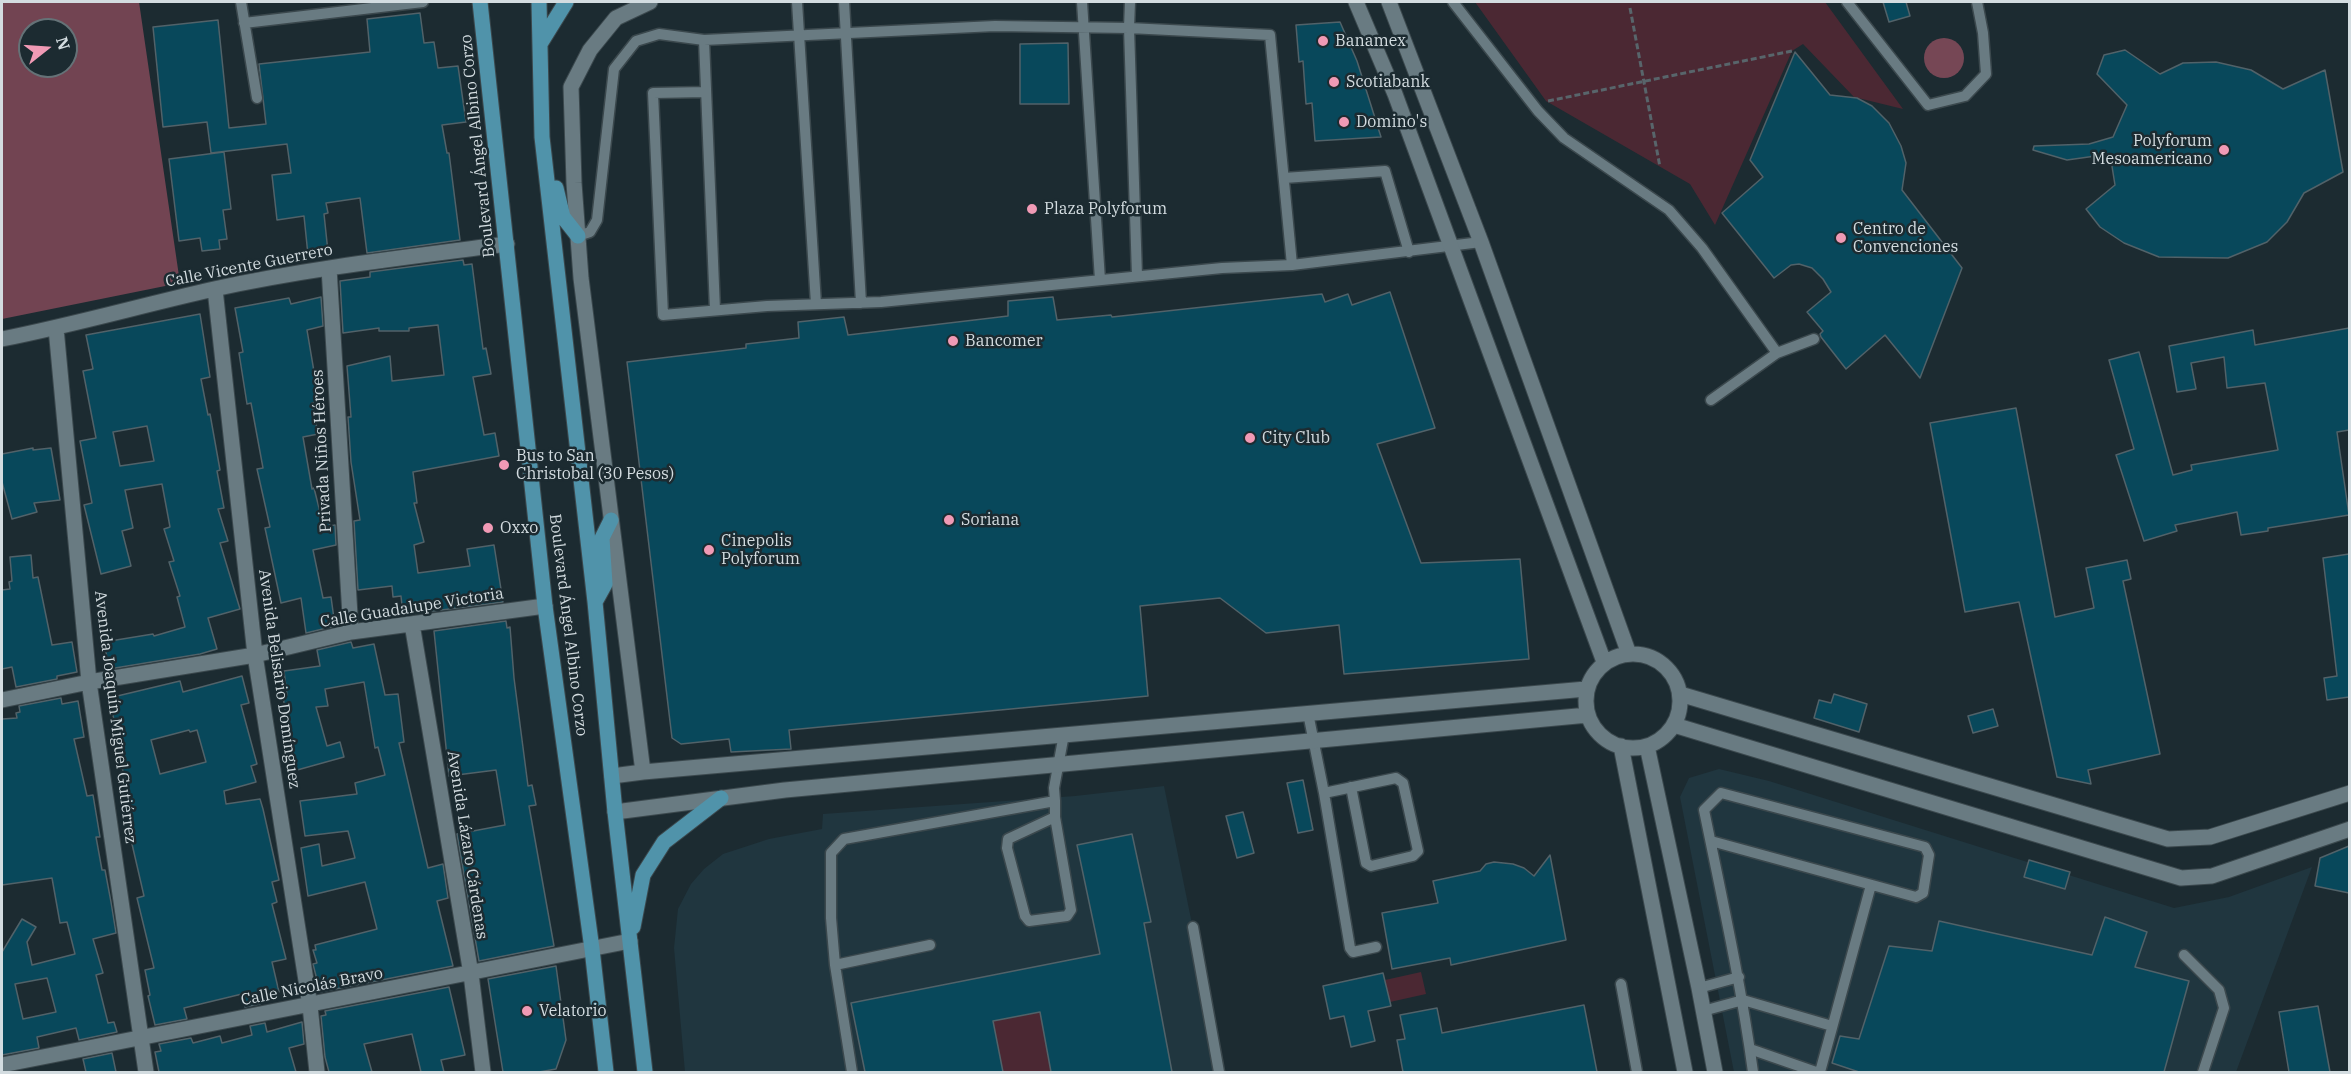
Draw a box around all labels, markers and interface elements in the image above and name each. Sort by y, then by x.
north arrow [18,18,78,78]
place label: Banamex [1335,31,1406,51]
text: N [52,34,75,52]
street label: Boulevard Ángel Albino Corzo [457,34,499,258]
marker: Banamex [1316,34,1330,48]
place label: Scotiabank [1346,72,1430,92]
marker: Scotiabank [1327,75,1341,89]
place label: Domino's [1356,112,1427,132]
marker: Domino's [1337,115,1351,129]
place label: Polyforum Mesoamericano [2092,131,2212,169]
marker: Polyforum Mesoamericano [2217,143,2231,157]
place label: Plaza Polyforum [1044,199,1167,219]
marker: Plaza Polyforum [1025,202,1039,216]
place label: Centro de Convenciones [1853,219,1958,257]
marker: Centro de Convenciones [1834,231,1848,245]
street label: Calle Vicente Guerrero [164,240,334,292]
place label: Bancomer [965,331,1043,351]
marker: Bancomer [946,334,960,348]
street label: Privada Niños Héroes [308,369,336,533]
place label: City Club [1262,428,1330,448]
marker: City Club [1243,431,1257,445]
place label: Bus to San Christobal (30 Pesos) [516,446,674,484]
marker: Bus to San Christobal (30 Pesos) [497,458,511,472]
place label: Soriana [961,510,1019,530]
street label: Boulevard Ángel Albino Corzo [545,513,591,737]
marker: Soriana [942,513,956,527]
place label: Oxxo [500,518,538,538]
marker: Oxxo [481,521,495,535]
place label: Cinepolis Polyforum [721,531,800,569]
marker: Cinepolis Polyforum [702,543,716,557]
street label: Avenida Belisario Domínguez [254,568,304,790]
street label: Calle Guadalupe Victoria [319,584,505,632]
street label: Avenida Joaquín Miguel Gutiérrez [90,589,140,845]
street label: Avenida Lázaro Cárdenas [443,749,491,941]
street label: Calle Nicolás Bravo [239,964,385,1010]
place label: Velatorio [539,1001,607,1021]
marker: Velatorio [520,1004,534,1018]

